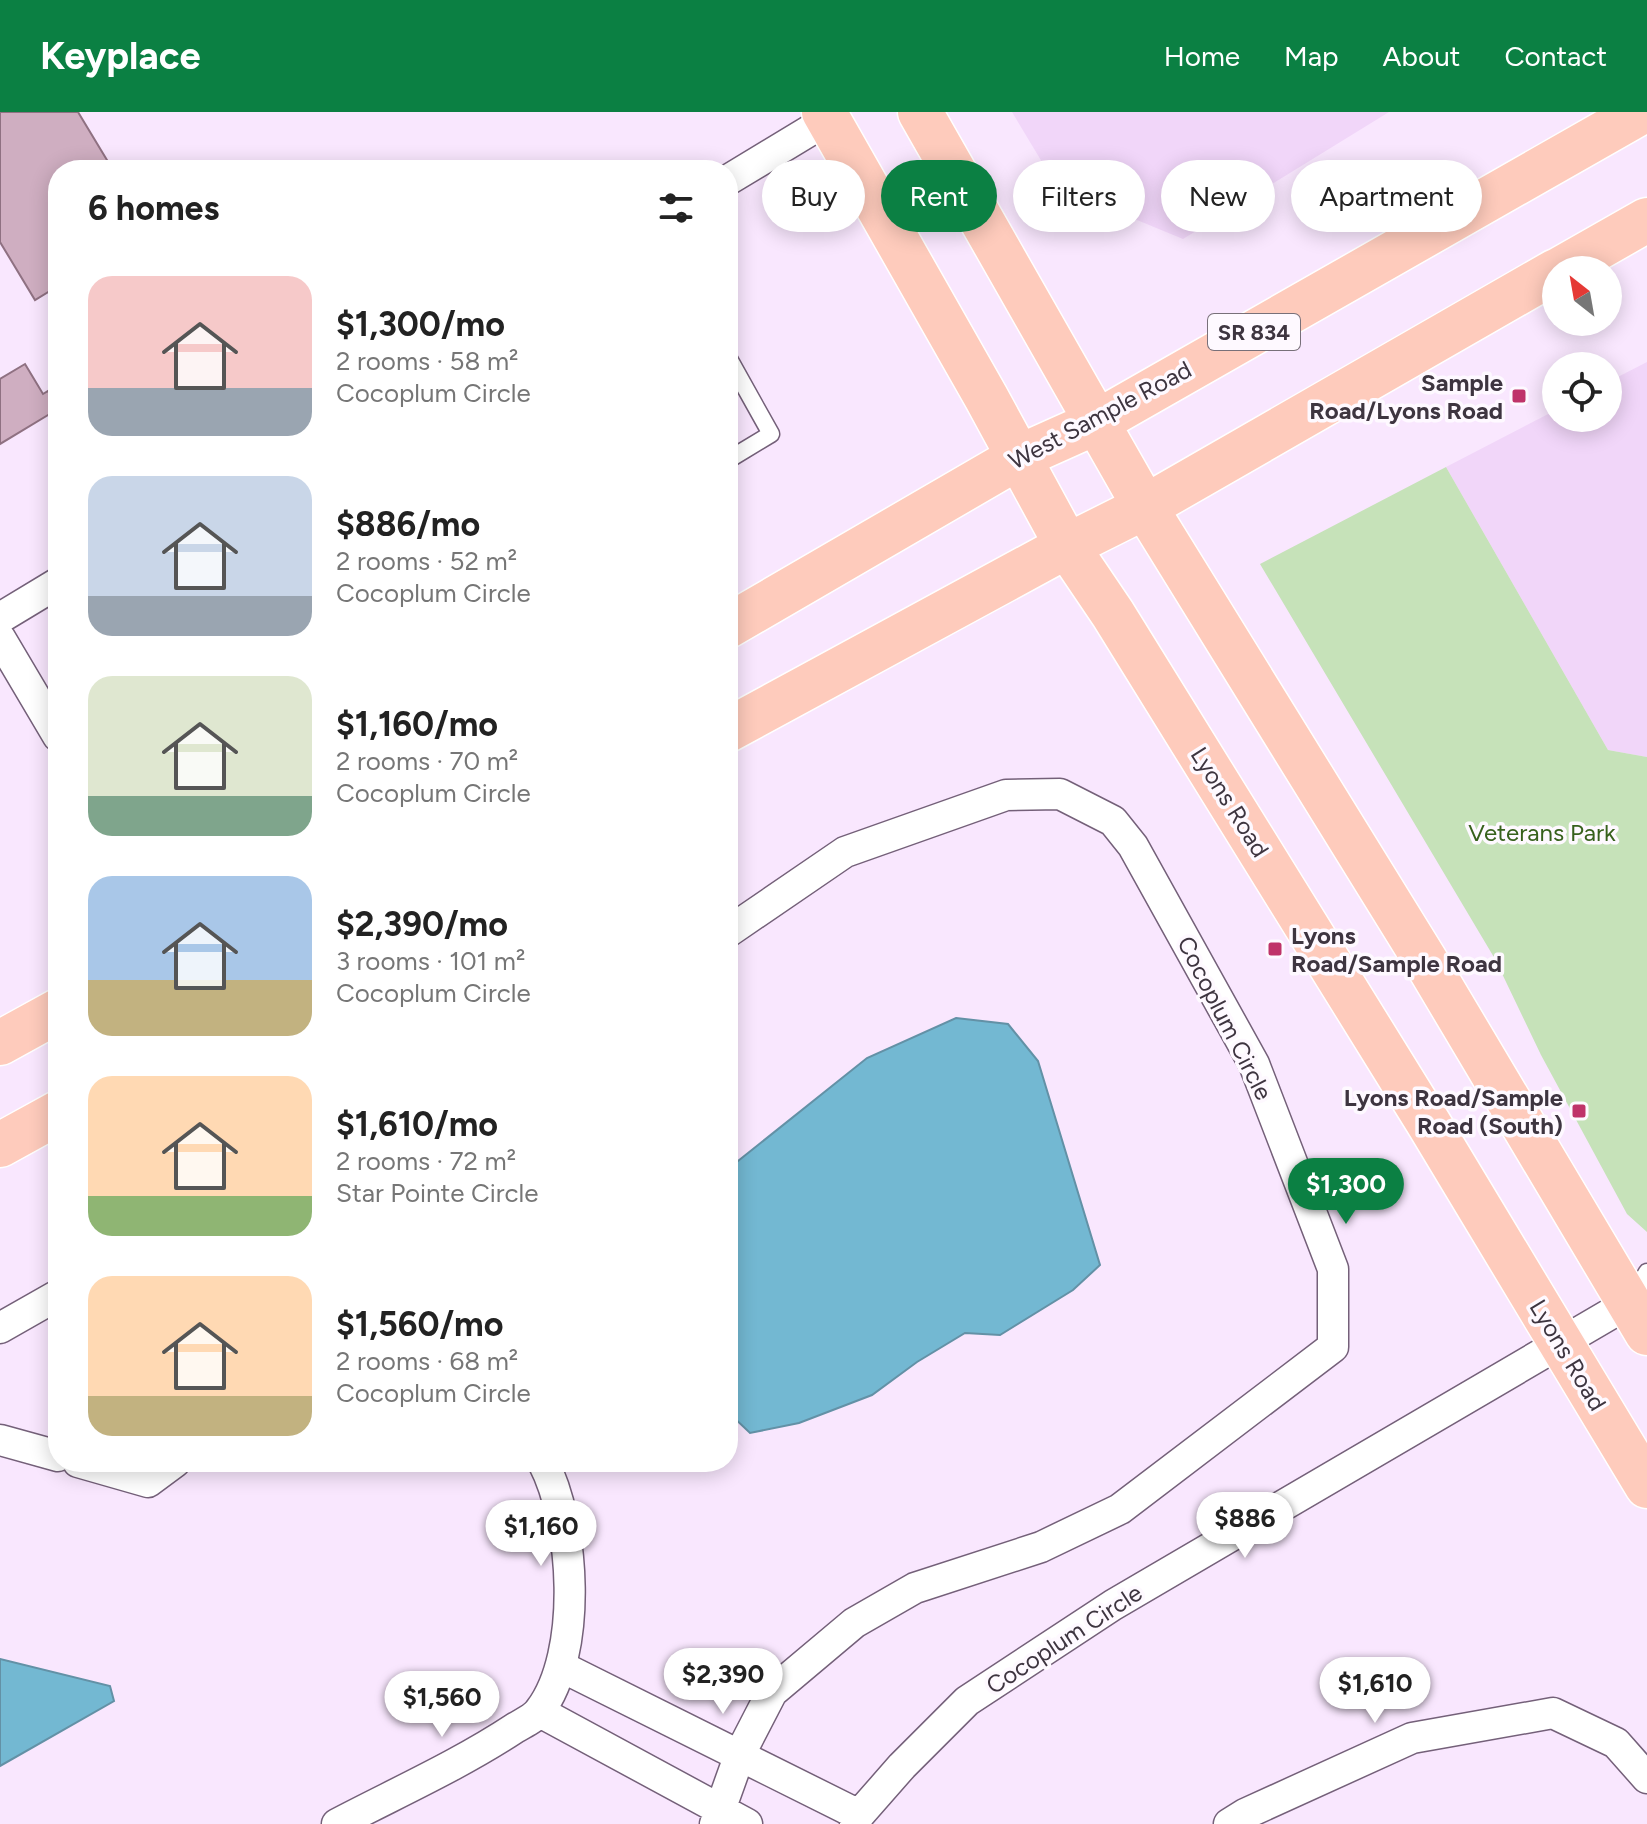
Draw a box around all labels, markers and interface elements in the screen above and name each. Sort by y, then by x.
text: Keyplace [40,33,201,79]
text: Home [1164,39,1240,73]
text: Map [1284,39,1339,73]
text: About [1383,39,1460,73]
text: Contact [1504,39,1607,73]
chip: Buy [762,160,865,232]
chip: Rent [881,160,997,232]
chip: Filters [1013,160,1145,232]
chip: New [1161,160,1275,232]
chip: Apartment [1291,160,1482,232]
icon: filters [654,186,698,230]
text: 6 homes [88,188,219,229]
north arrow [1542,256,1622,336]
map controls [1542,256,1622,432]
text: $1,300/mo [336,304,505,345]
icon: home [152,308,248,404]
road number: SR 834 [1208,314,1300,350]
text: 2 rooms · 58 m² [336,345,518,377]
button: locate [1542,352,1622,432]
street label: West Sample Road [1004,355,1196,475]
place label: Sample Road/Lyons Road [1309,368,1503,425]
text: Cocoplum Circle [336,377,531,409]
marker: Sample Road/Lyons Road [1510,387,1528,405]
text: $886/mo [336,504,480,545]
icon: home [152,508,248,604]
text: 2 rooms · 52 m² [336,545,517,577]
text: Cocoplum Circle [336,577,531,609]
text: $1,160/mo [336,704,498,745]
icon: home [152,708,248,804]
street label: Lyons Road [1185,742,1275,862]
text: 2 rooms · 70 m² [336,745,518,777]
text: Cocoplum Circle [336,777,531,809]
park label: Veterans Park [1468,818,1616,847]
text: $2,390/mo [336,904,508,945]
icon: home [152,908,248,1004]
place label: Lyons Road/Sample Road [1291,921,1502,978]
street label: Cocoplum Circle [1171,931,1279,1105]
marker: Lyons Road/Sample Road [1266,940,1284,958]
text: 3 rooms · 101 m² [336,945,525,977]
text: Cocoplum Circle [336,977,531,1009]
place label: Lyons Road/Sample Road (South) [1344,1083,1563,1140]
marker: Lyons Road/Sample Road (South) [1570,1102,1588,1120]
text: $1,610/mo [336,1104,498,1145]
icon: home [152,1108,248,1204]
text: 2 rooms · 72 m² [336,1145,516,1177]
pin: $1,300 [1281,1158,1411,1226]
text: $1,300 [1306,1168,1386,1200]
text: Star Pointe Circle [336,1177,539,1209]
street label: Lyons Road [1524,1294,1612,1416]
text: $1,560/mo [336,1304,504,1345]
icon: home [152,1308,248,1404]
text: 2 rooms · 68 m² [336,1345,518,1377]
text: Cocoplum Circle [336,1377,531,1409]
pin: $886 [1198,1492,1292,1560]
pin: $1,160 [476,1500,606,1568]
text: $886 [1214,1502,1276,1534]
text: $1,160 [504,1510,578,1542]
street label: Cocoplum Circle [981,1578,1147,1700]
pin: $2,390 [658,1648,788,1716]
pin: $1,610 [1310,1657,1440,1725]
text: $2,390 [682,1658,764,1690]
text: $1,610 [1338,1667,1412,1699]
pin: $1,560 [377,1671,507,1739]
text: $1,560 [402,1681,482,1713]

